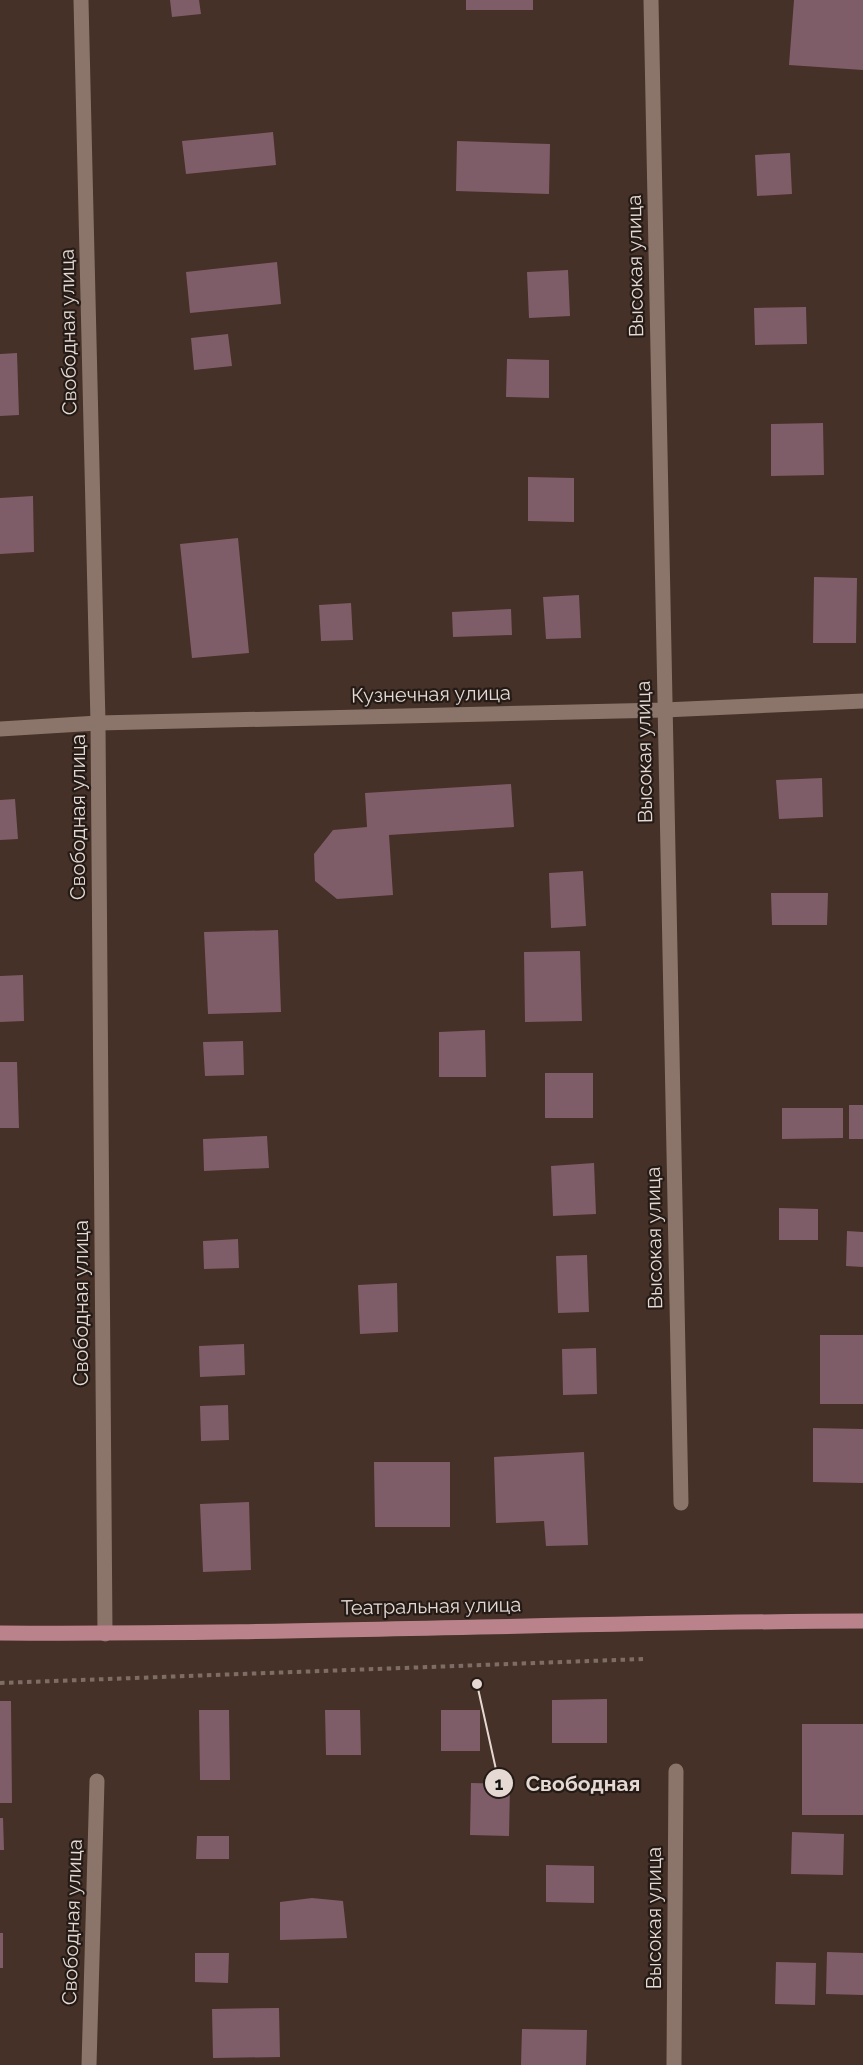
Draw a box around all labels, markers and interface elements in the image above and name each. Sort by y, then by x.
street label: Высокая улица [622,195,648,337]
street label: Свободная улица [55,249,81,415]
street label: Кузнечная улица [351,681,511,707]
street label: Высокая улица [631,681,657,823]
street label: Свободная улица [66,734,90,900]
street label: Высокая улица [641,1167,667,1309]
street label: Свободная улица [69,1220,93,1386]
street label: Театральная улица [341,1592,521,1620]
callout: Свободная [484,1764,653,1803]
text: Свободная [526,1771,640,1796]
text: 1 [495,1773,504,1794]
street label: Свободная улица [57,1839,87,2005]
street label: Высокая улица [642,1847,666,1989]

